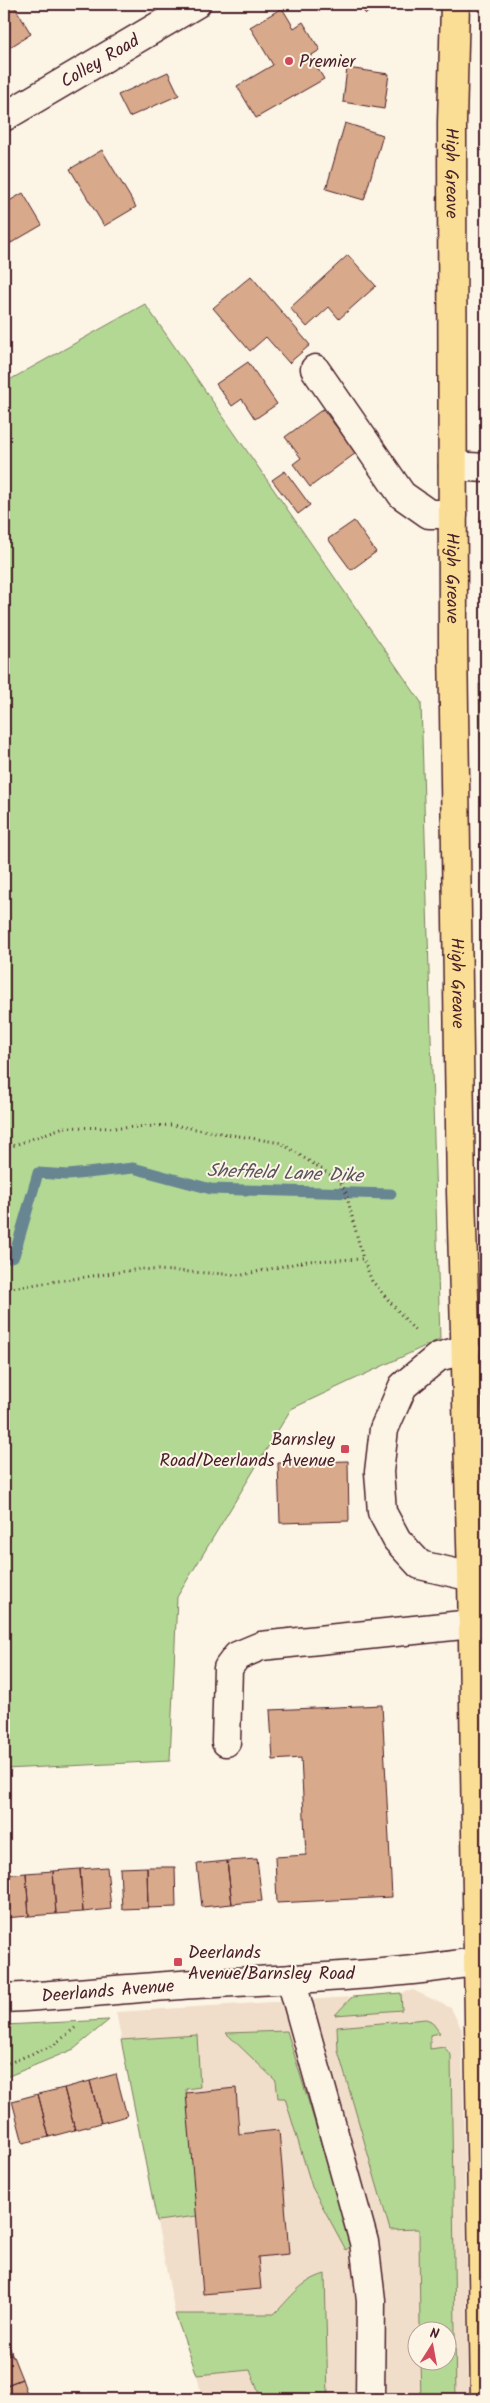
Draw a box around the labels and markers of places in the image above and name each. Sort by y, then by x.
place label: Premier [299,48,357,77]
marker: Premier [283,55,295,67]
place label: Barnsley Road/Deerlands Avenue [159,1426,336,1476]
marker: Barnsley Road/Deerlands Avenue [339,1443,351,1455]
place label: Deerlands Avenue/Barnsley Road [188,1939,356,1989]
marker: Deerlands Avenue/Barnsley Road [172,1956,184,1968]

